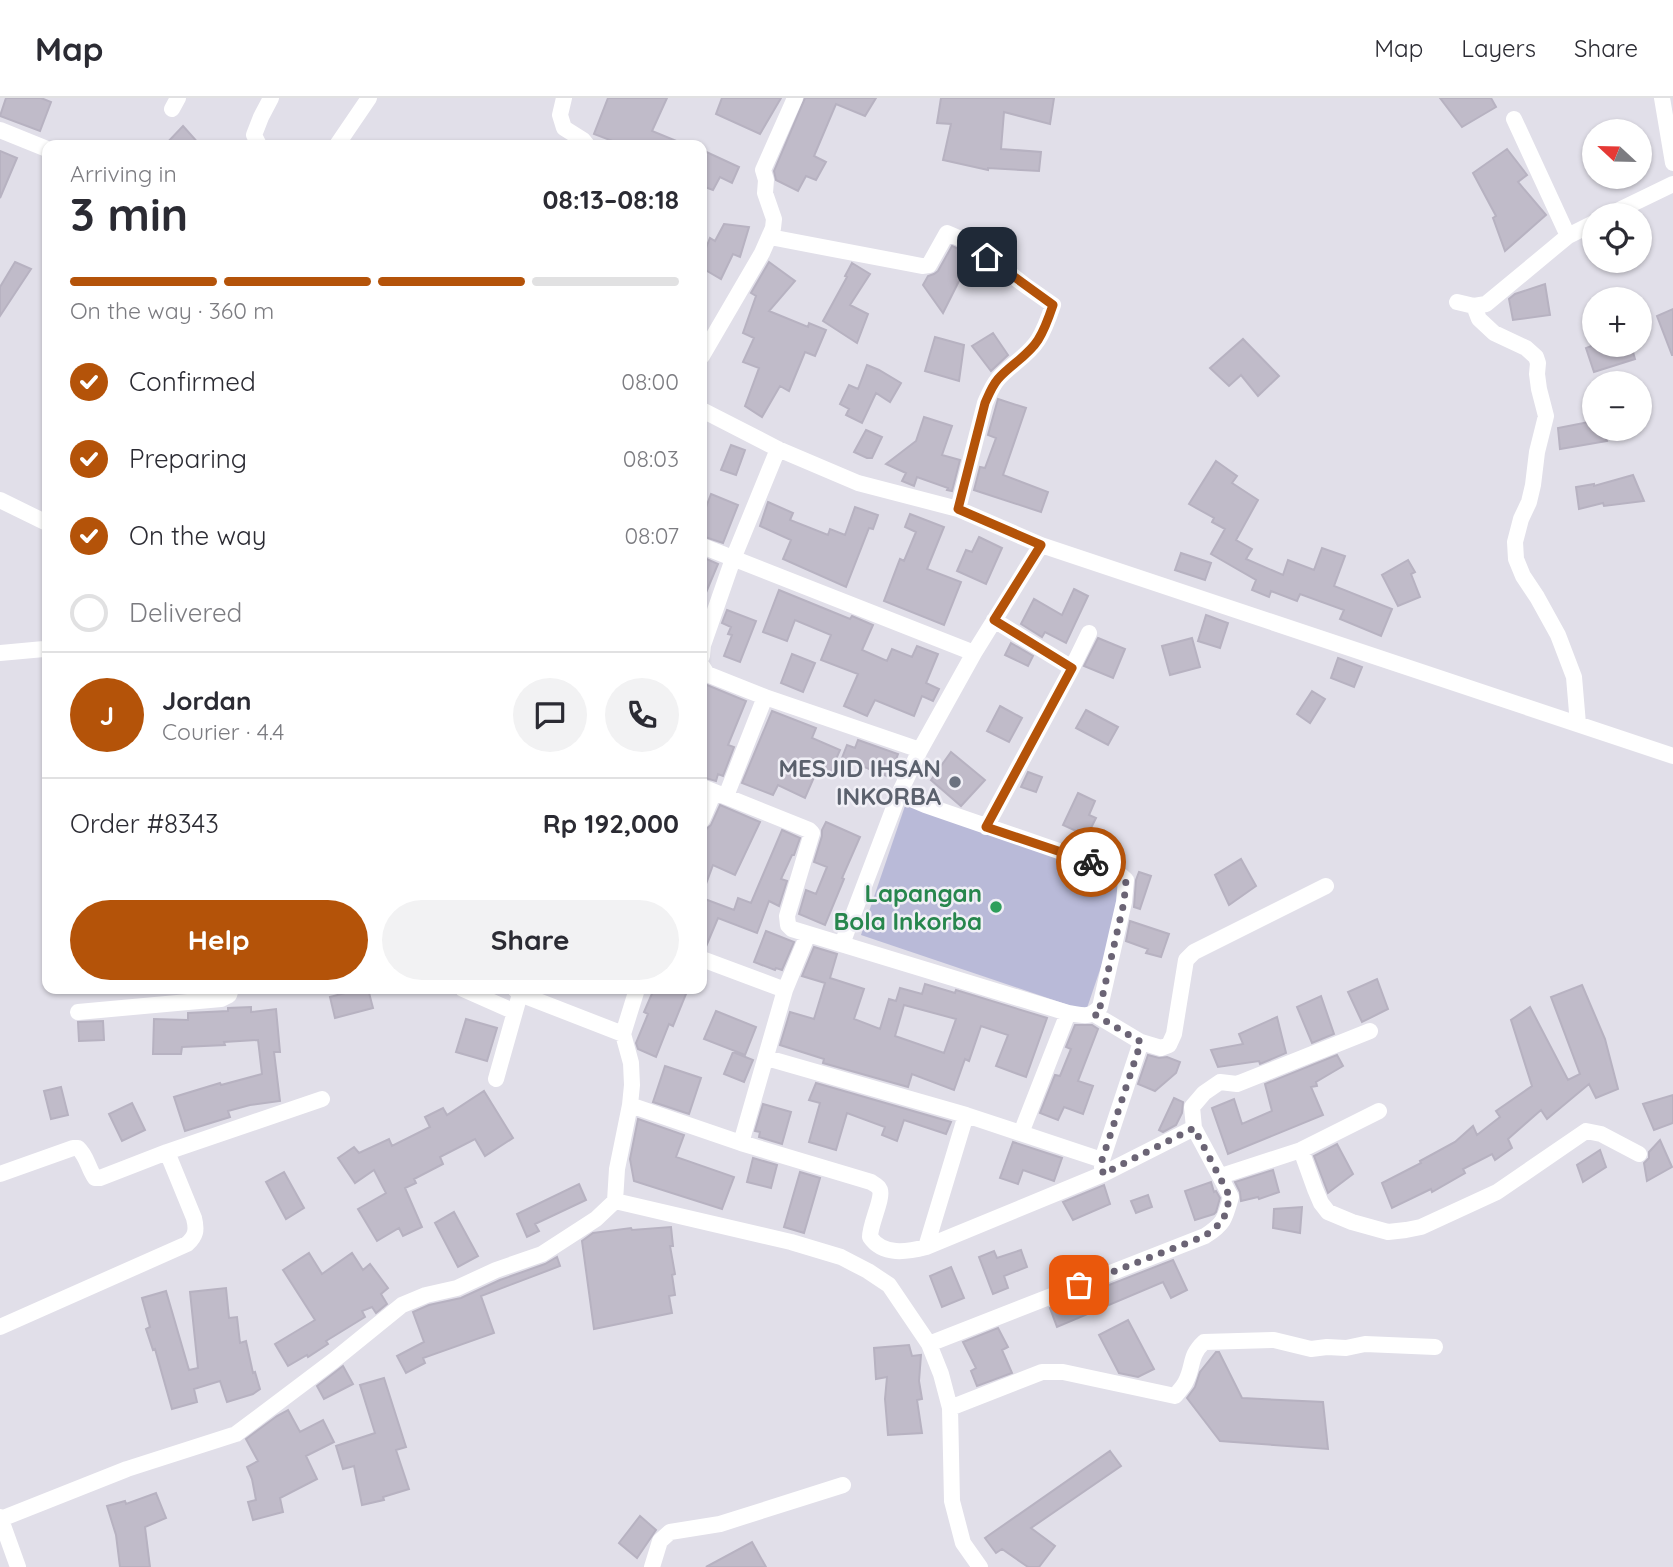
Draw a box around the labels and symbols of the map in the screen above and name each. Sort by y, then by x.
north arrow [1582,119,1652,189]
pin [957,227,1017,287]
place label: MESJID IHSAN INKORBA [778,753,942,811]
marker: MESJID IHSAN INKORBA [947,774,963,790]
courier [1056,827,1126,897]
place label: Lapangan Bola Inkorba [833,878,982,936]
marker: Lapangan Bola Inkorba [988,899,1004,915]
pin [1049,1255,1109,1315]

